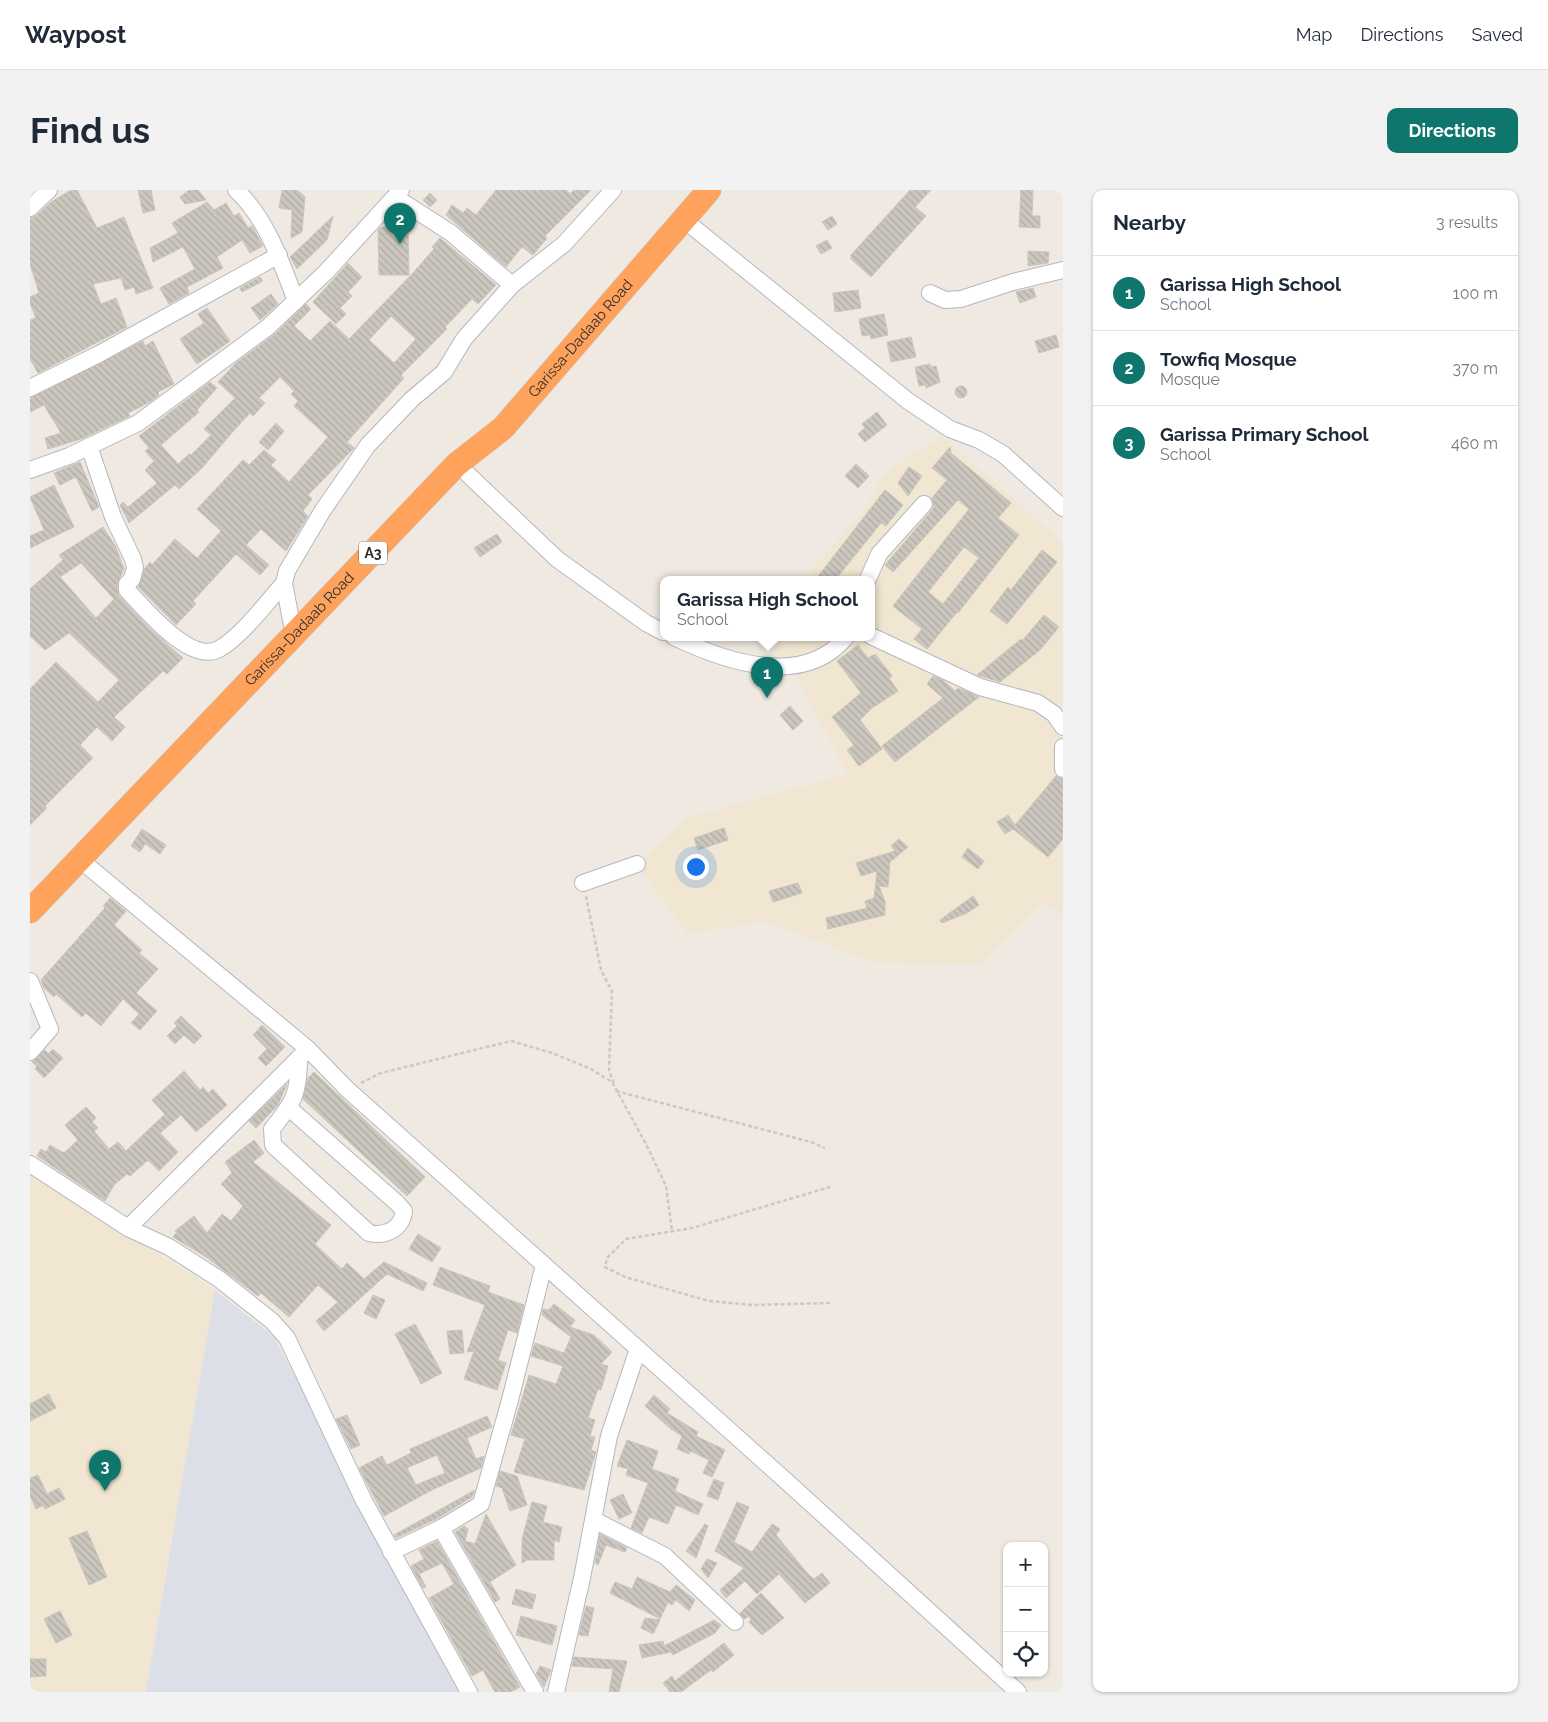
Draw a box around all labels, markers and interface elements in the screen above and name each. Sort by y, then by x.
text: Waypost [25,20,126,49]
text: Map [1296,24,1332,45]
text: Directions [1360,24,1444,45]
text: Saved [1472,24,1523,45]
button: Directions [1387,108,1518,153]
text: Find us [30,110,150,151]
pin: 2 [384,203,416,244]
text: Nearby [1113,210,1186,235]
text: 3 results [1436,213,1498,232]
text: Garissa High School [1160,273,1341,295]
street label: Garissa-Dadaab Road [525,276,636,401]
text: 1 [1125,284,1133,303]
text: 100 m [1453,284,1498,303]
text: School [1160,295,1211,314]
text: Towfiq Mosque [1160,348,1297,370]
text: 2 [1124,359,1134,378]
text: 370 m [1452,359,1498,378]
text: Mosque [1160,370,1220,389]
text: Garissa Primary School [1160,423,1369,445]
text: 3 [1125,434,1133,453]
text: 460 m [1451,434,1498,453]
text: School [1160,445,1211,464]
road number: A3 [359,542,387,564]
street label: Garissa-Dadaab Road [241,568,358,690]
popup [660,576,875,641]
text: Garissa High School [677,588,858,610]
text: School [677,610,728,629]
pin: 1 [751,657,783,698]
your location [683,854,709,880]
pin: 3 [89,1450,121,1491]
map controls [1003,1542,1048,1677]
button: + [1003,1542,1048,1587]
button: − [1003,1587,1048,1632]
button: locate [1003,1632,1048,1677]

